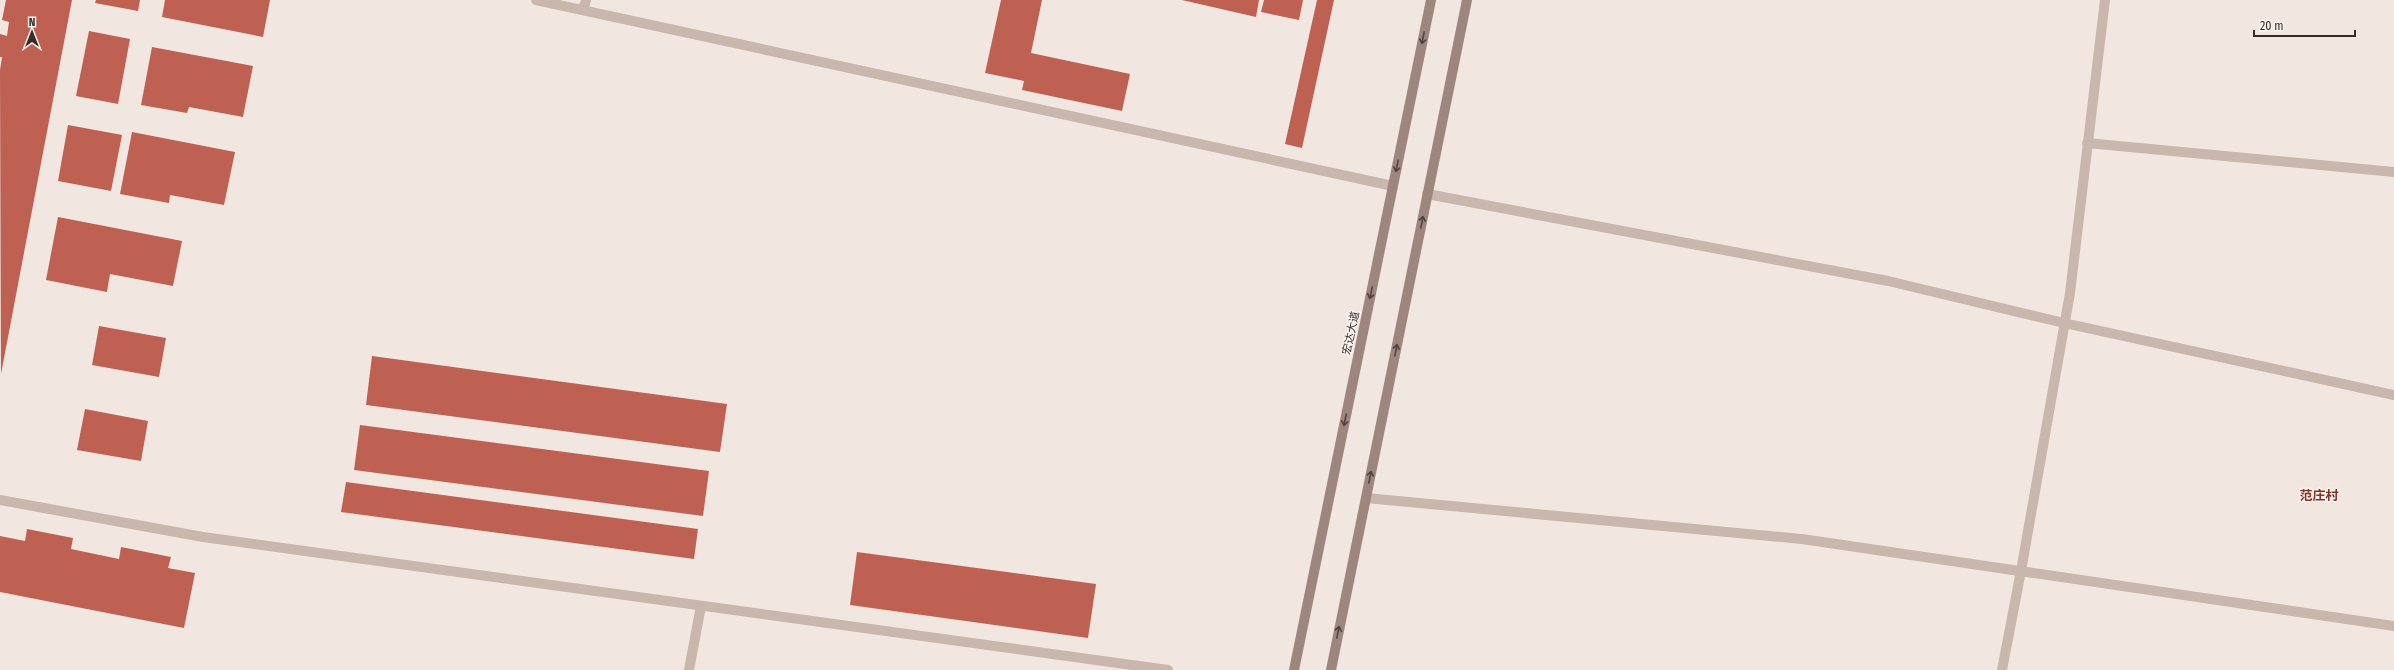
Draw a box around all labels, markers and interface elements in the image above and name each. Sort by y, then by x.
north arrow [12,12,52,52]
scale bar [2254,12,2355,38]
text: N [29,16,35,29]
text: 20 m [2260,19,2284,33]
one-way arrow [1419,31,1427,44]
one-way arrow [1393,159,1401,172]
one-way arrow [1418,216,1426,229]
one-way arrow [1367,286,1375,299]
street label: 宏达大道 [1340,310,1362,356]
one-way arrow [1392,343,1400,356]
one-way arrow [1341,414,1349,427]
one-way arrow [1366,471,1374,484]
district label: 范庄村 [2299,488,2339,503]
one-way arrow [1335,626,1343,639]

